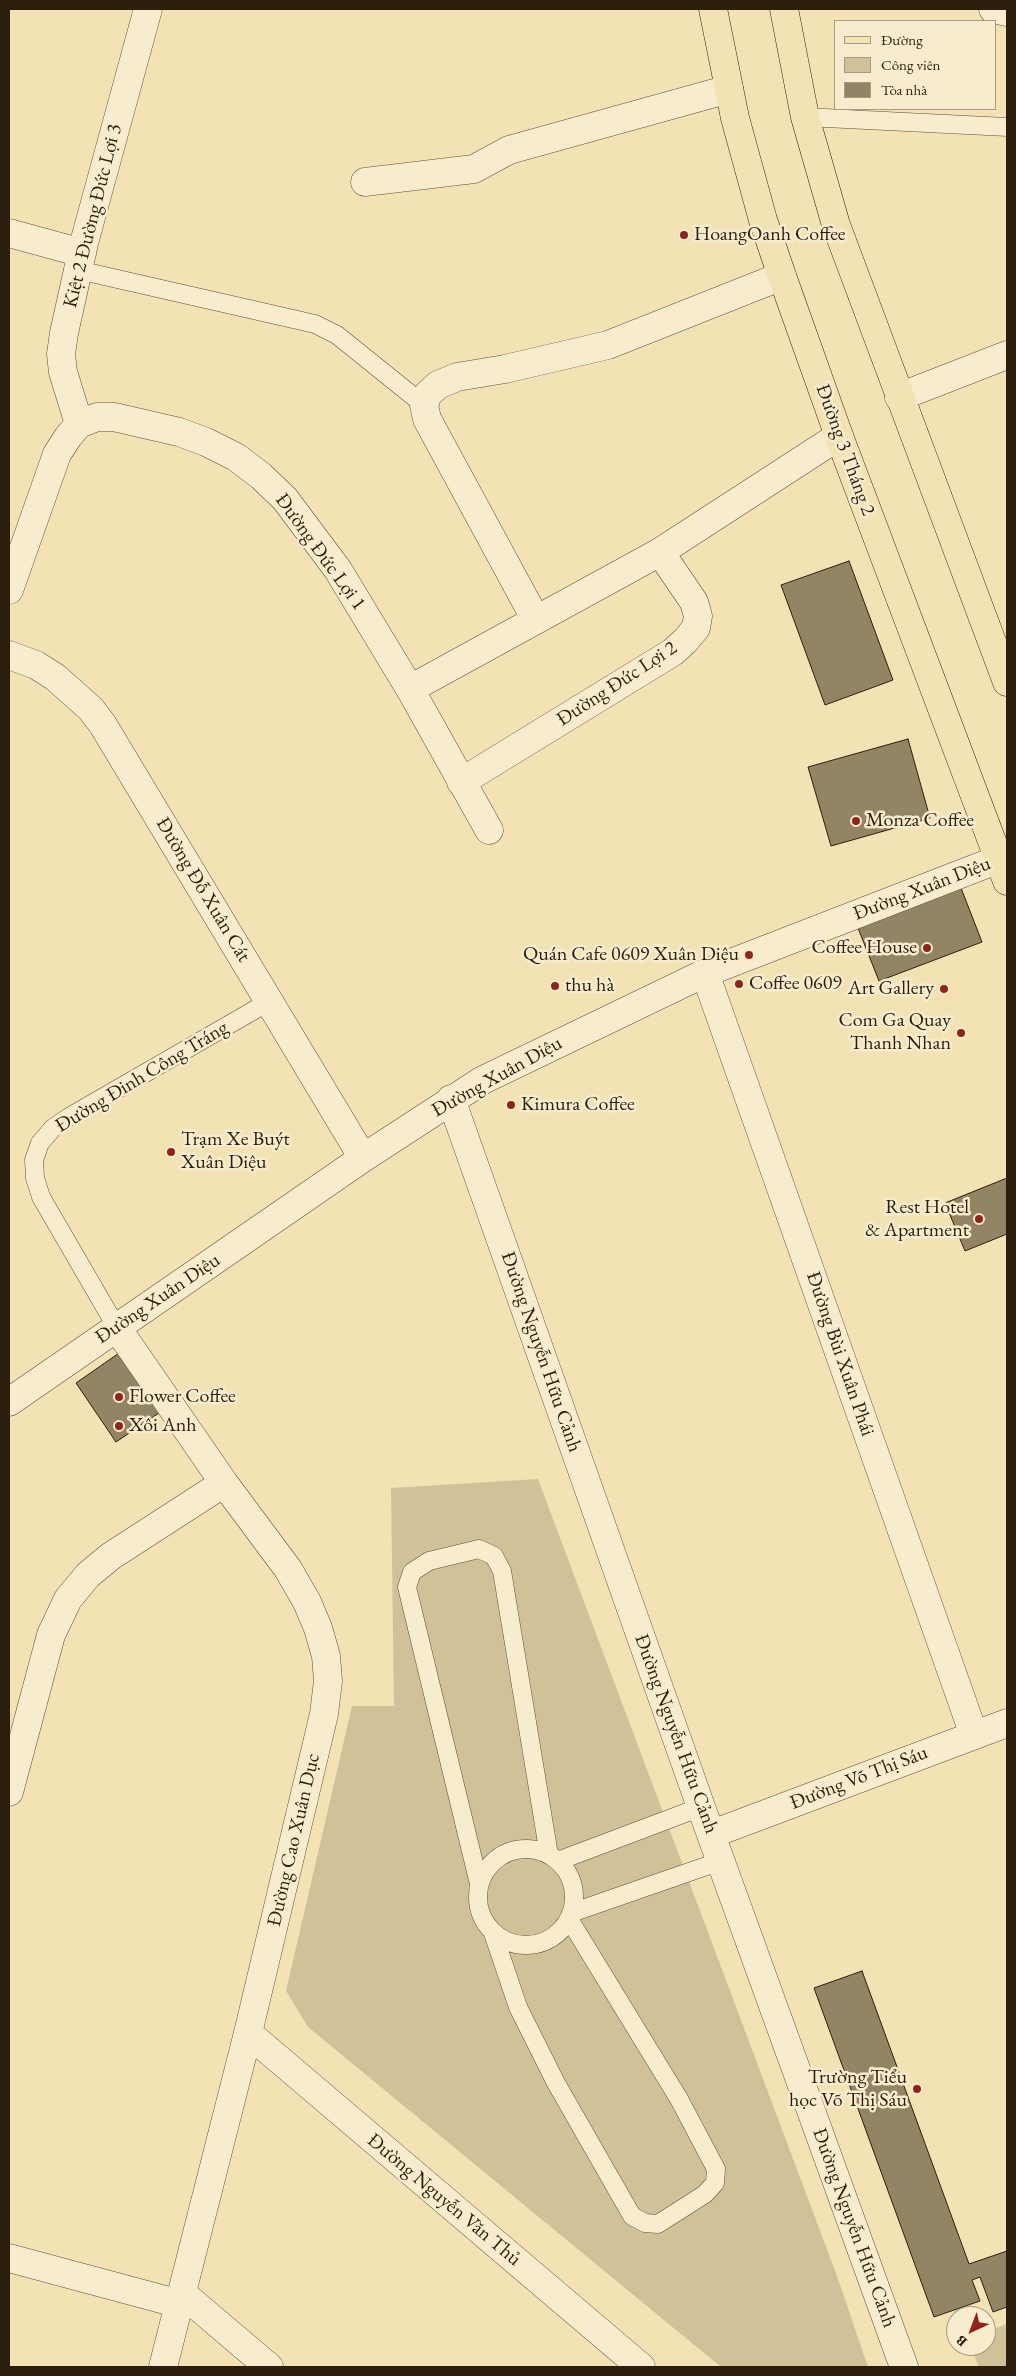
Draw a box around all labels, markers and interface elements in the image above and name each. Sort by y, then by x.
legend [834,20,996,110]
text: Đường [881,30,923,49]
text: Công viên [881,55,941,74]
text: Tòa nhà [881,80,927,99]
street label: Kiệt 2 Đường Đức Lợi 3 [59,122,127,310]
place label: HoangOanh Coffee [694,223,846,247]
marker: HoangOanh Coffee [678,229,690,241]
street label: Đường 3 Tháng 2 [810,381,880,519]
street label: Đường Đức Lợi 1 [270,489,370,615]
street label: Đường Đức Lợi 2 [552,636,682,732]
place label: Monza Coffee [866,809,974,833]
street label: Đường Đỗ Xuân Cát [150,813,256,967]
marker: Monza Coffee [850,815,862,827]
street label: Đường Xuân Diệu [850,852,994,926]
place label: Coffee House [812,936,917,960]
marker: Coffee House [921,942,933,954]
place label: Quán Cafe 0609 Xuân Diệu [523,943,739,967]
marker: Quán Cafe 0609 Xuân Diệu [743,949,755,961]
place label: Coffee 0609 [749,972,842,996]
place label: thu hà [565,974,614,998]
place label: Art Gallery [848,977,934,1001]
marker: Coffee 0609 [733,978,745,990]
marker: thu hà [549,980,561,992]
marker: Art Gallery [938,983,950,995]
place label: Com Ga Quay Thanh Nhan [838,1009,951,1056]
street label: Đường Đinh Công Tráng [51,1016,233,1138]
marker: Com Ga Quay Thanh Nhan [955,1027,967,1039]
street label: Đường Xuân Diệu [428,1031,566,1123]
place label: Kimura Coffee [521,1093,635,1117]
marker: Kimura Coffee [505,1099,517,1111]
place label: Trạm Xe Buýt Xuân Diệu [181,1128,290,1175]
marker: Trạm Xe Buýt Xuân Diệu [165,1146,177,1158]
place label: Rest Hotel & Apartment [865,1196,969,1243]
marker: Rest Hotel & Apartment [973,1213,985,1225]
street label: Đường Xuân Diệu [91,1248,225,1350]
street label: Đường Nguyễn Hữu Cảnh [495,1249,587,1455]
street label: Đường Bùi Xuân Phái [801,1269,879,1439]
place label: Flower Coffee [129,1385,236,1409]
marker: Flower Coffee [113,1391,125,1403]
place label: Xôi Anh [129,1414,197,1438]
marker: Xôi Anh [113,1420,125,1432]
street label: Đường Nguyễn Hữu Cảnh [629,1631,723,1837]
street label: Đường Võ Thị Sáu [787,1741,931,1815]
street label: Đường Cao Xuân Dục [262,1751,326,1929]
place label: Trường Tiểu học Võ Thị Sáu [789,2066,907,2113]
marker: Trường Tiểu học Võ Thị Sáu [911,2083,923,2095]
street label: Đường Nguyễn Hữu Cảnh [807,2125,901,2331]
street label: Đường Nguyễn Văn Thủ [362,2129,526,2271]
north arrow [946,2306,996,2356]
text: B [952,2332,971,2351]

